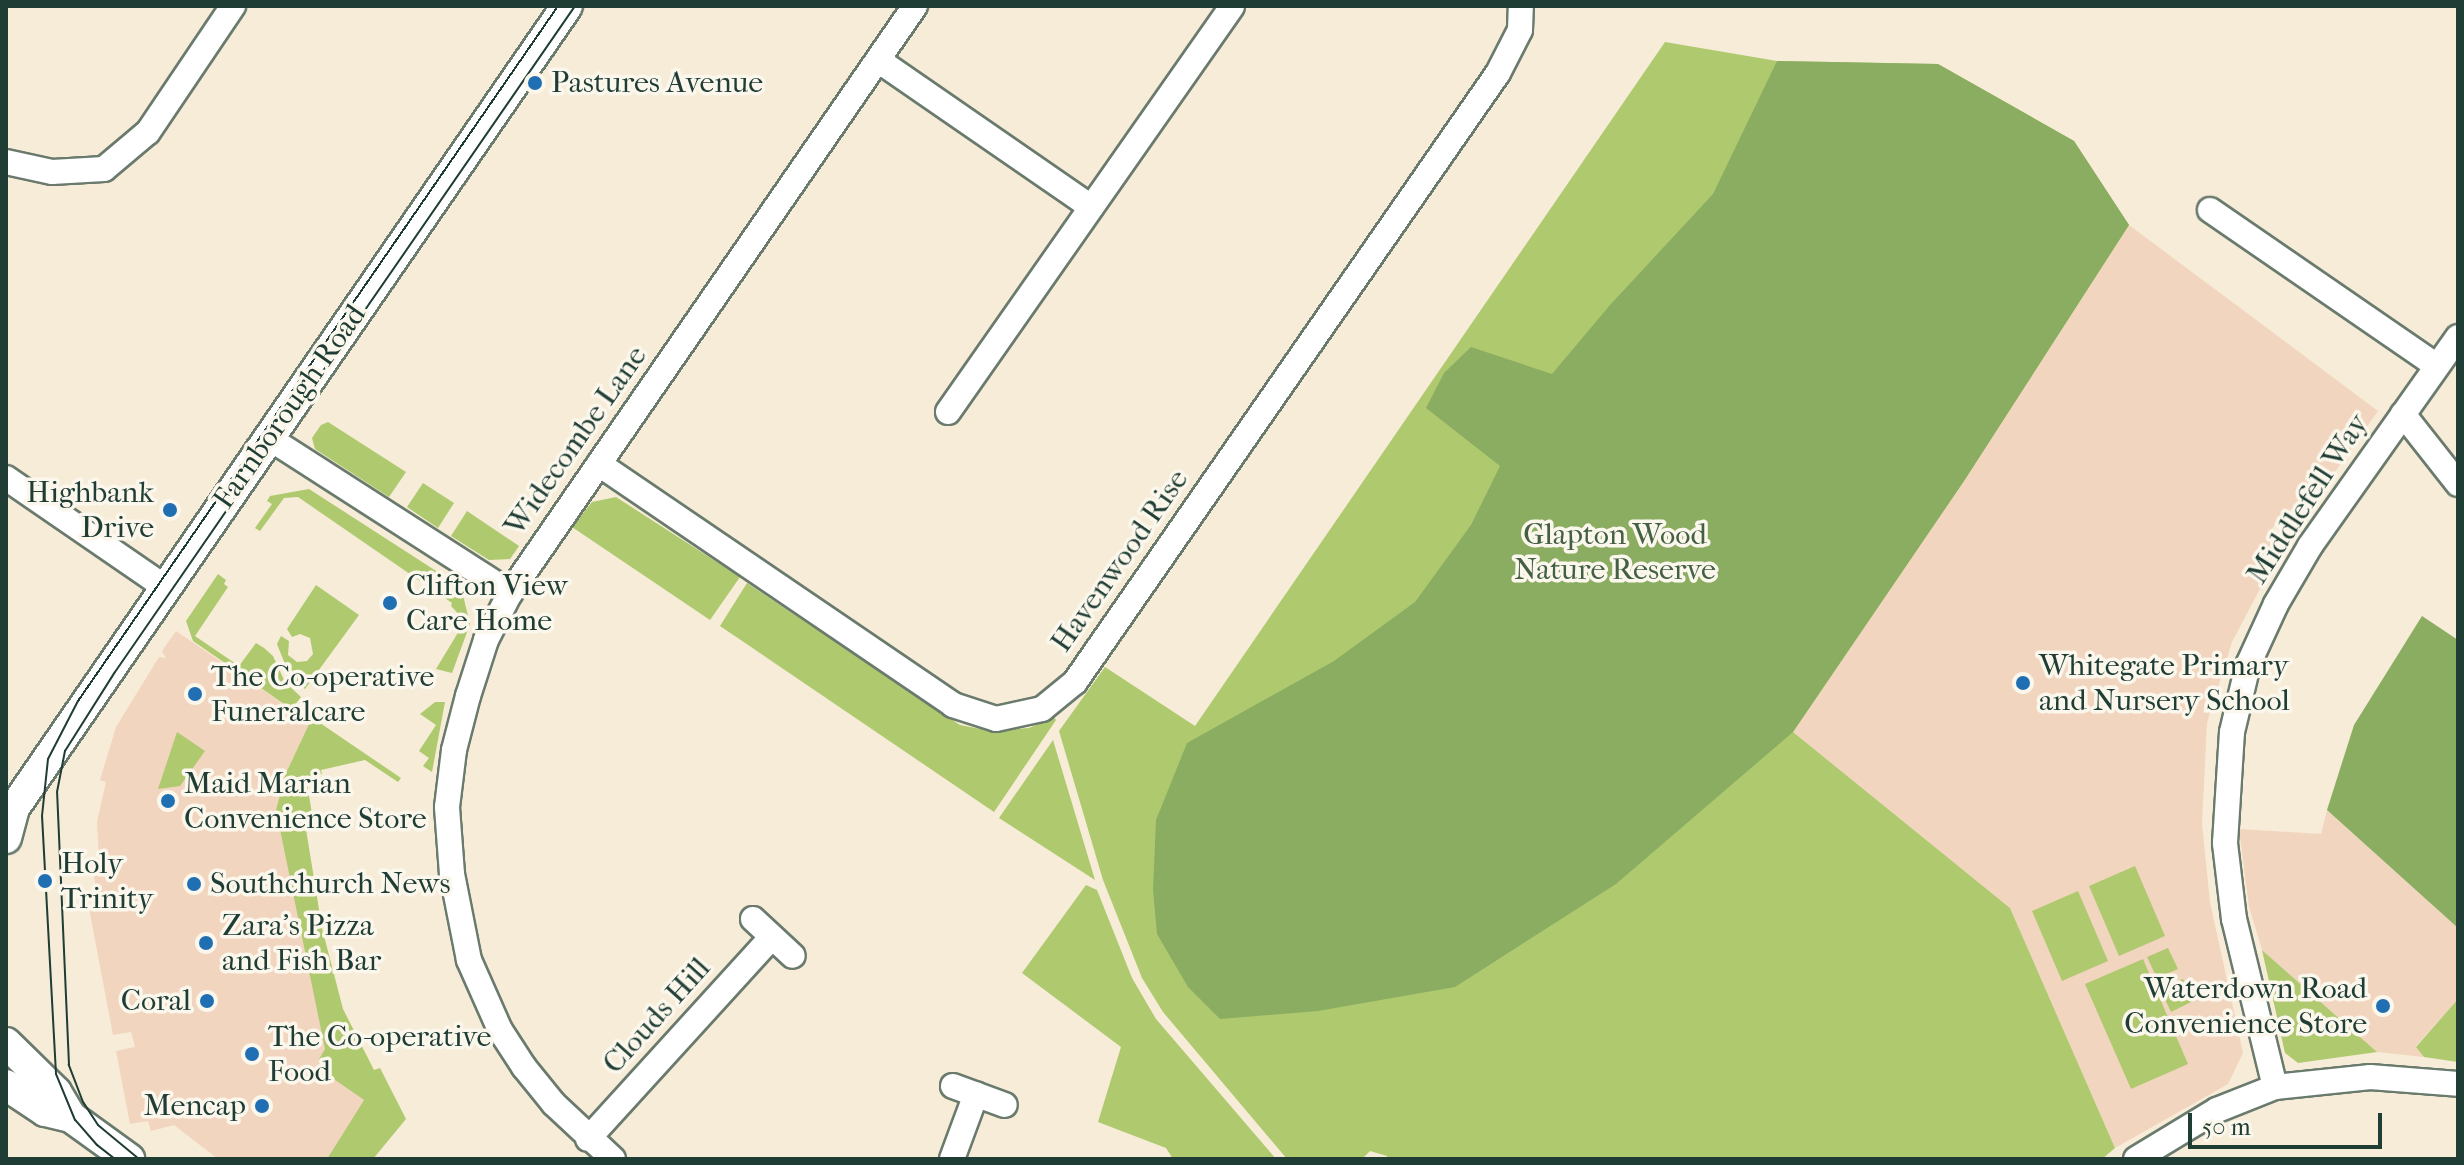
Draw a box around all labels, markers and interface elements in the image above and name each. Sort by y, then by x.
place label: Pastures Avenue [551,65,763,101]
marker: Pastures Avenue [526,74,544,92]
street label: Farnborough Road [206,298,374,516]
street label: Widecombe Lane [497,339,655,543]
street label: Middlefell Way [2240,407,2376,591]
street label: Havenwood Rise [1044,463,1196,659]
place label: Highbank Drive [26,475,154,546]
marker: Highbank Drive [161,501,179,519]
park label: Glapton Wood Nature Reserve [1514,517,1716,588]
place label: Clifton View Care Home [406,568,568,638]
marker: Clifton View Care Home [381,594,399,612]
place label: Whitegate Primary and Nursery School [2039,648,2290,718]
place label: The Co-operative Funeralcare [211,659,434,730]
marker: Whitegate Primary and Nursery School [2014,674,2032,692]
marker: The Co-operative Funeralcare [186,685,204,703]
place label: Maid Marian Convenience Store [184,766,427,836]
marker: Maid Marian Convenience Store [159,792,177,810]
place label: Holy Trinity [61,846,154,916]
place label: Southchurch News [210,866,451,902]
marker: Holy Trinity [36,872,54,890]
marker: Southchurch News [185,875,203,893]
place label: Zara’s Pizza and Fish Bar [222,908,381,978]
marker: Zara’s Pizza and Fish Bar [197,934,215,952]
street label: Clouds Hill [596,951,718,1081]
place label: Waterdown Road Convenience Store [2124,971,2367,1042]
place label: Coral [121,983,191,1019]
marker: Coral [198,992,216,1010]
marker: Waterdown Road Convenience Store [2374,997,2392,1015]
place label: The Co-operative Food [268,1019,491,1090]
marker: The Co-operative Food [243,1045,261,1063]
place label: Mencap [143,1088,246,1124]
marker: Mencap [253,1097,271,1115]
scale bar [2192,1097,2386,1147]
text: 50 m [2202,1113,2251,1141]

